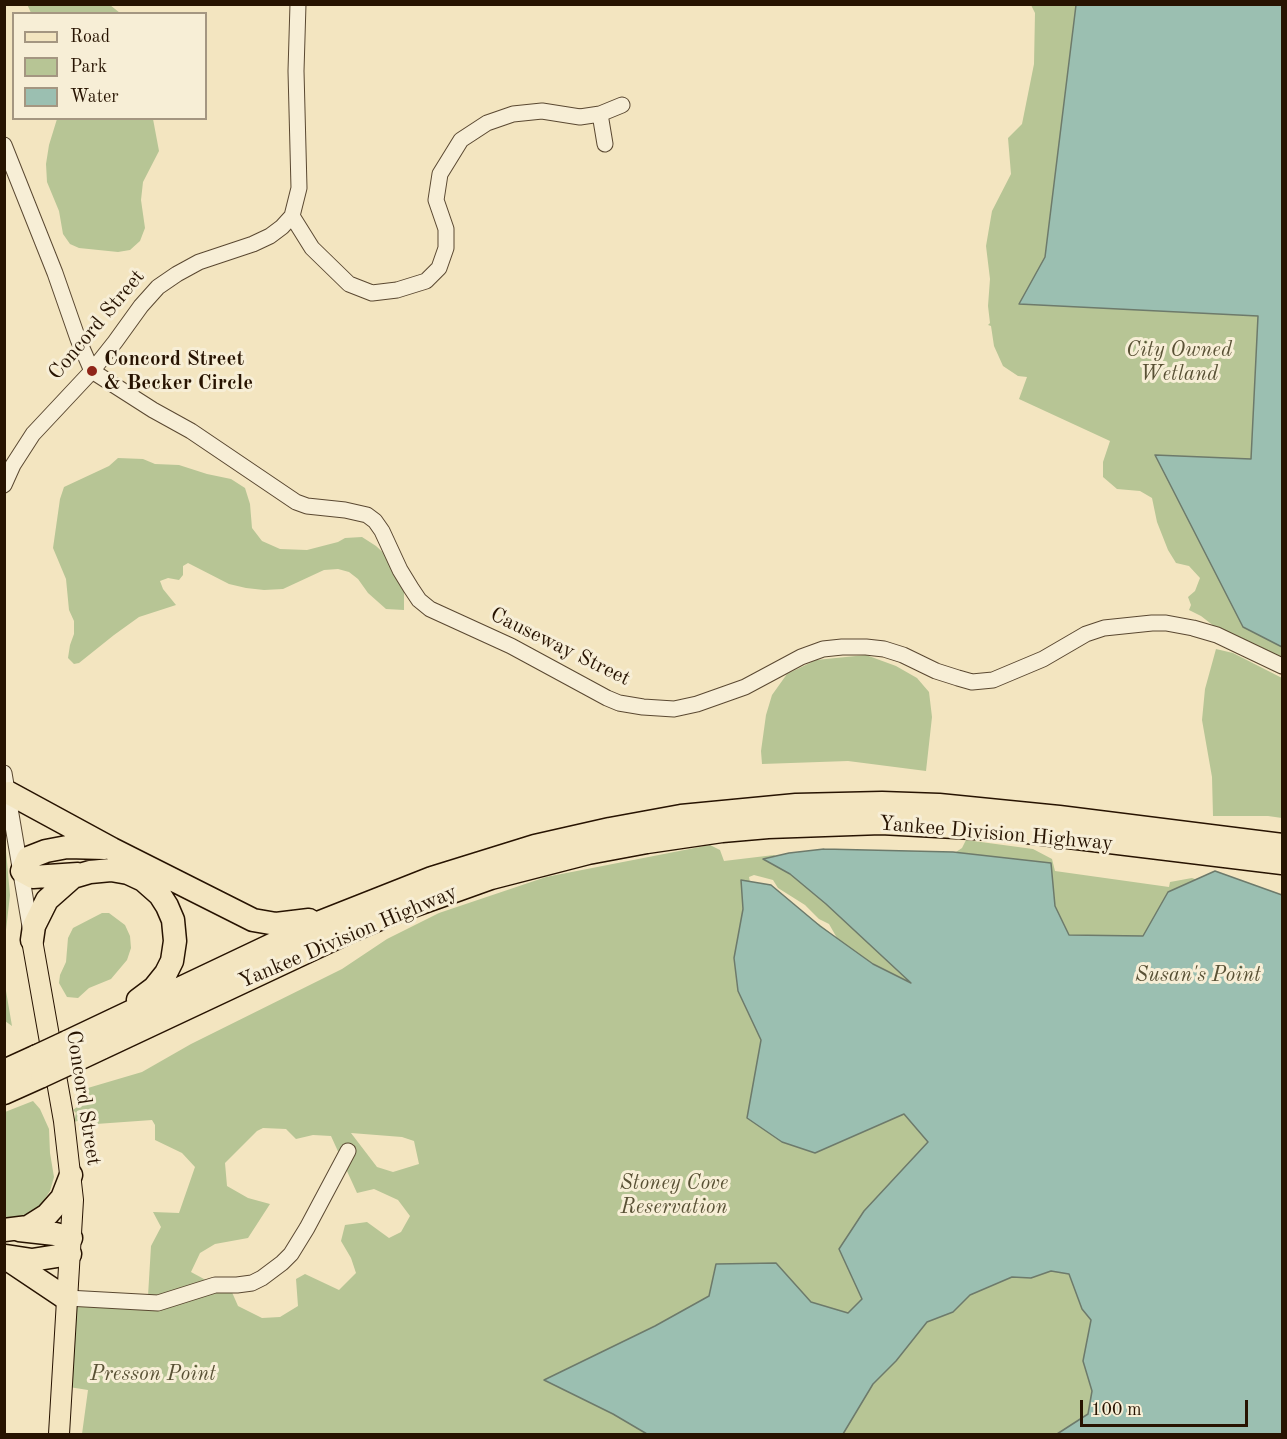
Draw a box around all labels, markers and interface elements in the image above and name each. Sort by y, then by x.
legend [12,12,207,120]
text: Road [70,28,110,46]
text: Park [70,58,107,76]
text: Water [70,88,119,106]
street label: Concord Street [43,265,151,385]
park label: City Owned Wetland [1126,337,1232,387]
place label: Concord Street & Becker Circle [104,346,253,396]
marker: Concord Street & Becker Circle [85,364,99,378]
street label: Causeway Street [486,602,634,692]
street label: Yankee Division Highway [878,811,1114,857]
street label: Yankee Division Highway [235,880,461,994]
park label: Susan's Point [1135,962,1261,988]
street label: Concord Street [60,1029,106,1167]
park label: Stoney Cove Reservation [620,1170,728,1220]
park label: Presson Point [90,1361,216,1387]
scale bar [1083,1388,1251,1426]
text: 100 m [1091,1401,1142,1419]

